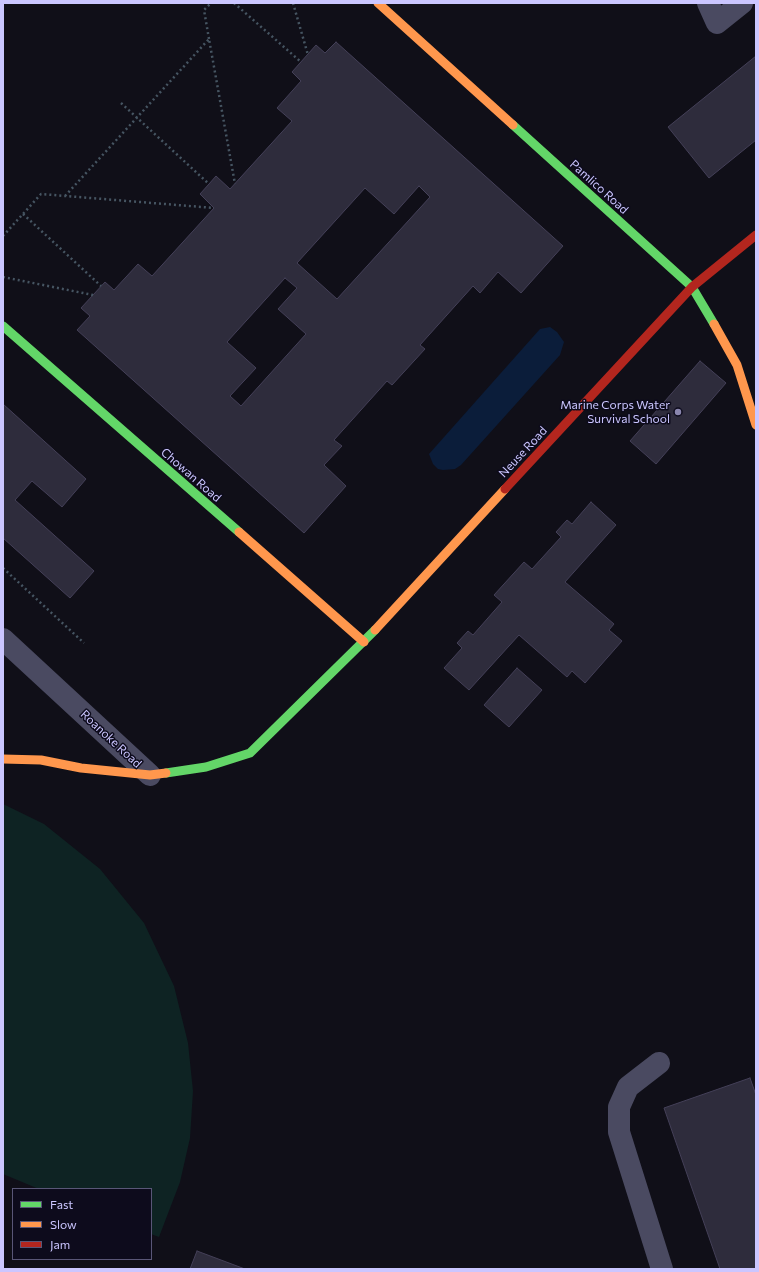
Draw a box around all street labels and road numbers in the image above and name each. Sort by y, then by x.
street label: Pamlico Road [567,157,631,217]
street label: Neuse Road [496,424,550,480]
street label: Chowan Road [158,445,224,505]
street label: Roanoke Road [78,707,144,771]

